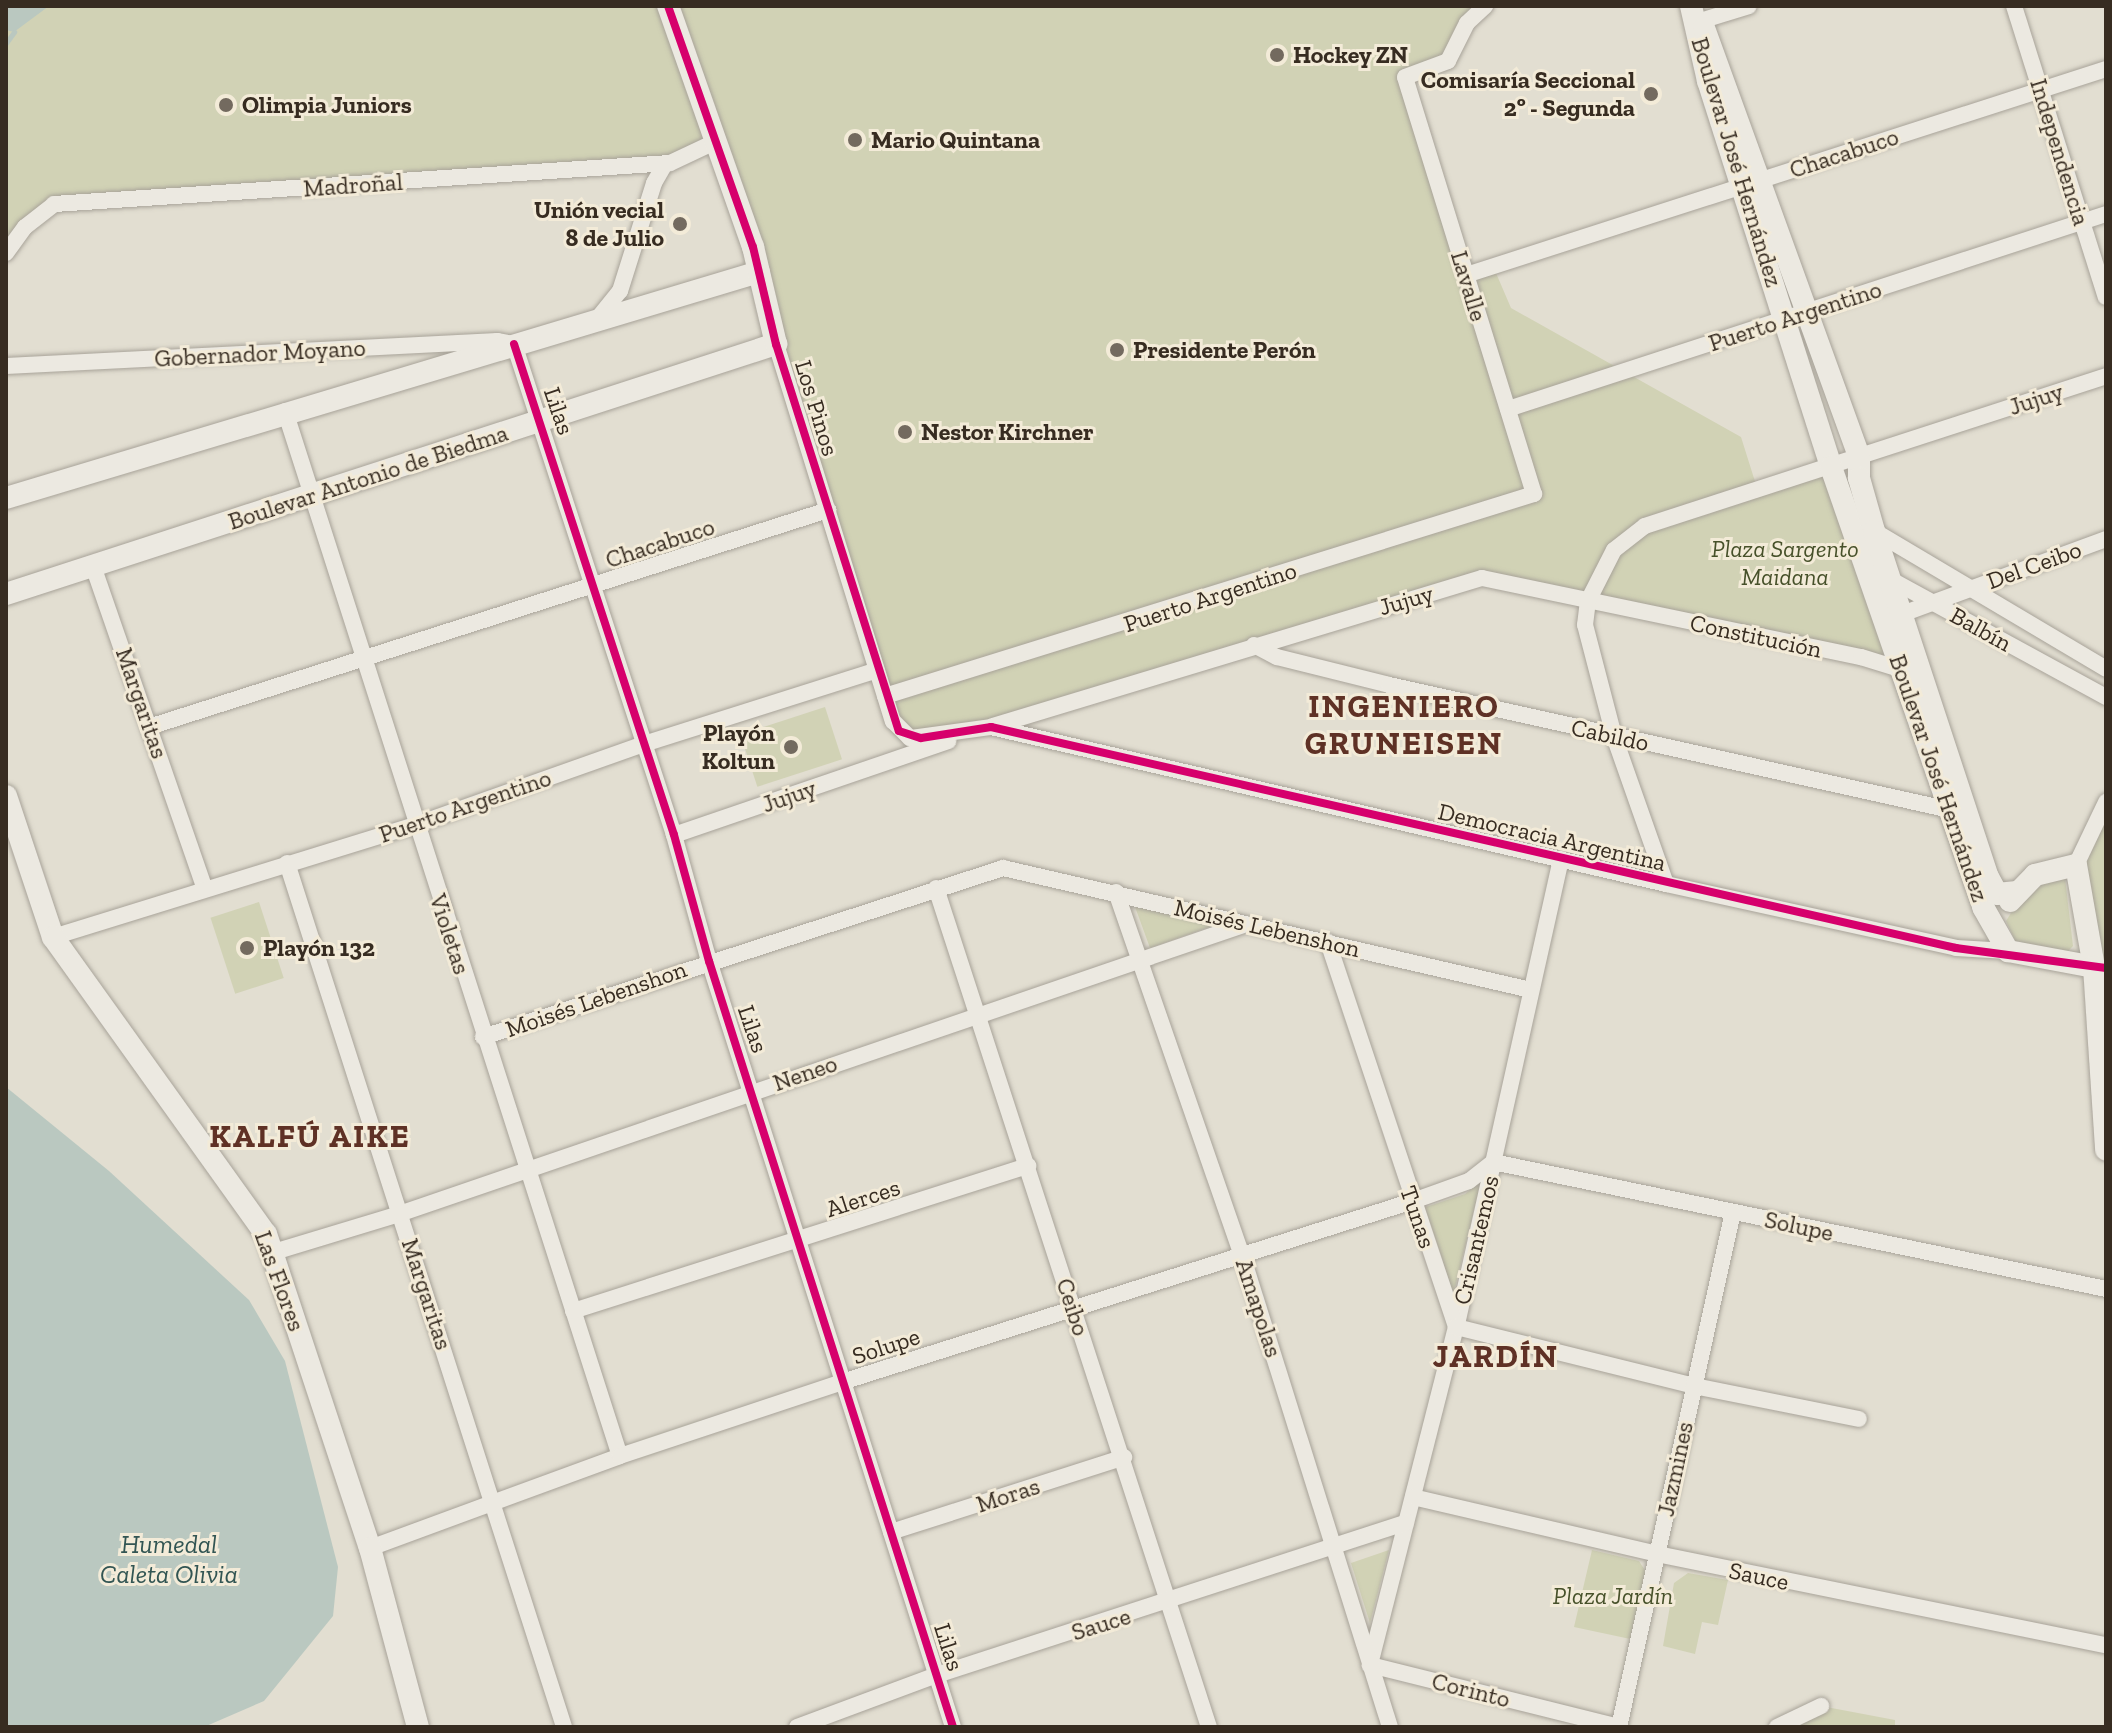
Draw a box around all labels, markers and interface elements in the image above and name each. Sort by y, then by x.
street label: Boulevar José Hernández [1685,33,1789,291]
place label: Hockey ZN [1293,41,1409,69]
marker: Hockey ZN [1268,46,1286,64]
place label: Comisaría Seccional 2º - Segunda [1421,66,1635,122]
street label: Independencia [2024,75,2096,229]
marker: Comisaría Seccional 2º - Segunda [1642,85,1660,103]
place label: Olimpia Juniors [242,91,412,119]
marker: Olimpia Juniors [217,96,235,114]
street label: Chacabuco [1786,122,1902,184]
place label: Mario Quintana [871,126,1040,154]
marker: Mario Quintana [846,131,864,149]
street label: Madroñal [302,167,404,203]
place label: Unión vecial 8 de Julio [533,196,664,252]
marker: Unión vecial 8 de Julio [671,215,689,233]
street label: Lavalle [1445,247,1493,325]
street label: Puerto Argentino [1705,274,1885,358]
street label: Gobernador Moyano [153,333,367,373]
place label: Presidente Perón [1133,336,1316,364]
marker: Presidente Perón [1108,341,1126,359]
street label: Los Pinos [789,357,845,459]
street label: Jujuy [2005,377,2067,421]
street label: Lilas [538,383,580,439]
street label: Boulevar Antonio de Biedma [224,418,512,536]
place label: Nestor Kirchner [921,418,1094,446]
marker: Nestor Kirchner [896,423,914,441]
street label: Chacabuco [602,512,718,574]
park label: Plaza Sargento Maidana [1711,535,1859,591]
street label: Del Ceibo [1983,535,2085,595]
street label: Puerto Argentino [1120,555,1300,639]
street label: Jujuy [1375,579,1437,621]
street label: Balbín [1945,600,2017,658]
street label: Constitución [1687,608,1825,664]
street label: Margaritas [110,644,174,762]
street label: Boulevar José Hernández [1883,650,1995,906]
district label: INGENIERO GRUNEISEN [1305,688,1503,763]
street label: Cabildo [1569,713,1651,757]
place label: Playón Koltun [702,719,775,775]
marker: Playón Koltun [782,738,800,756]
street label: Puerto Argentino [375,763,555,849]
street label: Jujuy [758,773,820,819]
street label: Democracia Argentina [1435,797,1669,877]
street label: Violetas [424,890,476,978]
street label: Moisés Lebenshon [1171,893,1363,963]
place label: Playón 132 [263,934,375,962]
marker: Playón 132 [238,939,256,957]
street label: Moisés Lebenshon [502,955,690,1043]
street label: Lilas [732,1001,774,1057]
street label: Neneo [769,1049,841,1097]
district label: KALFÚ AIKE [209,1117,411,1155]
street label: Alerces [822,1173,904,1223]
street label: Crisantemos [1447,1173,1505,1307]
street label: Tunas [1394,1182,1442,1252]
street label: Solupe [1762,1205,1836,1247]
street label: Las Flores [249,1227,311,1335]
street label: Margaritas [396,1235,458,1353]
street label: Amapolas [1230,1255,1288,1361]
street label: Ceibo [1050,1275,1096,1339]
street label: Solupe [849,1322,923,1370]
district label: JARDÍN [1433,1337,1559,1375]
street label: Jazmines [1651,1419,1699,1519]
street label: Moras [973,1471,1043,1519]
water label: Humedal Caleta Olivia [100,1529,238,1590]
street label: Sauce [1727,1556,1791,1596]
park label: Plaza Jardín [1553,1582,1673,1610]
street label: Sauce [1068,1601,1134,1647]
street label: Lilas [928,1620,970,1674]
street label: Corinto [1429,1666,1513,1714]

